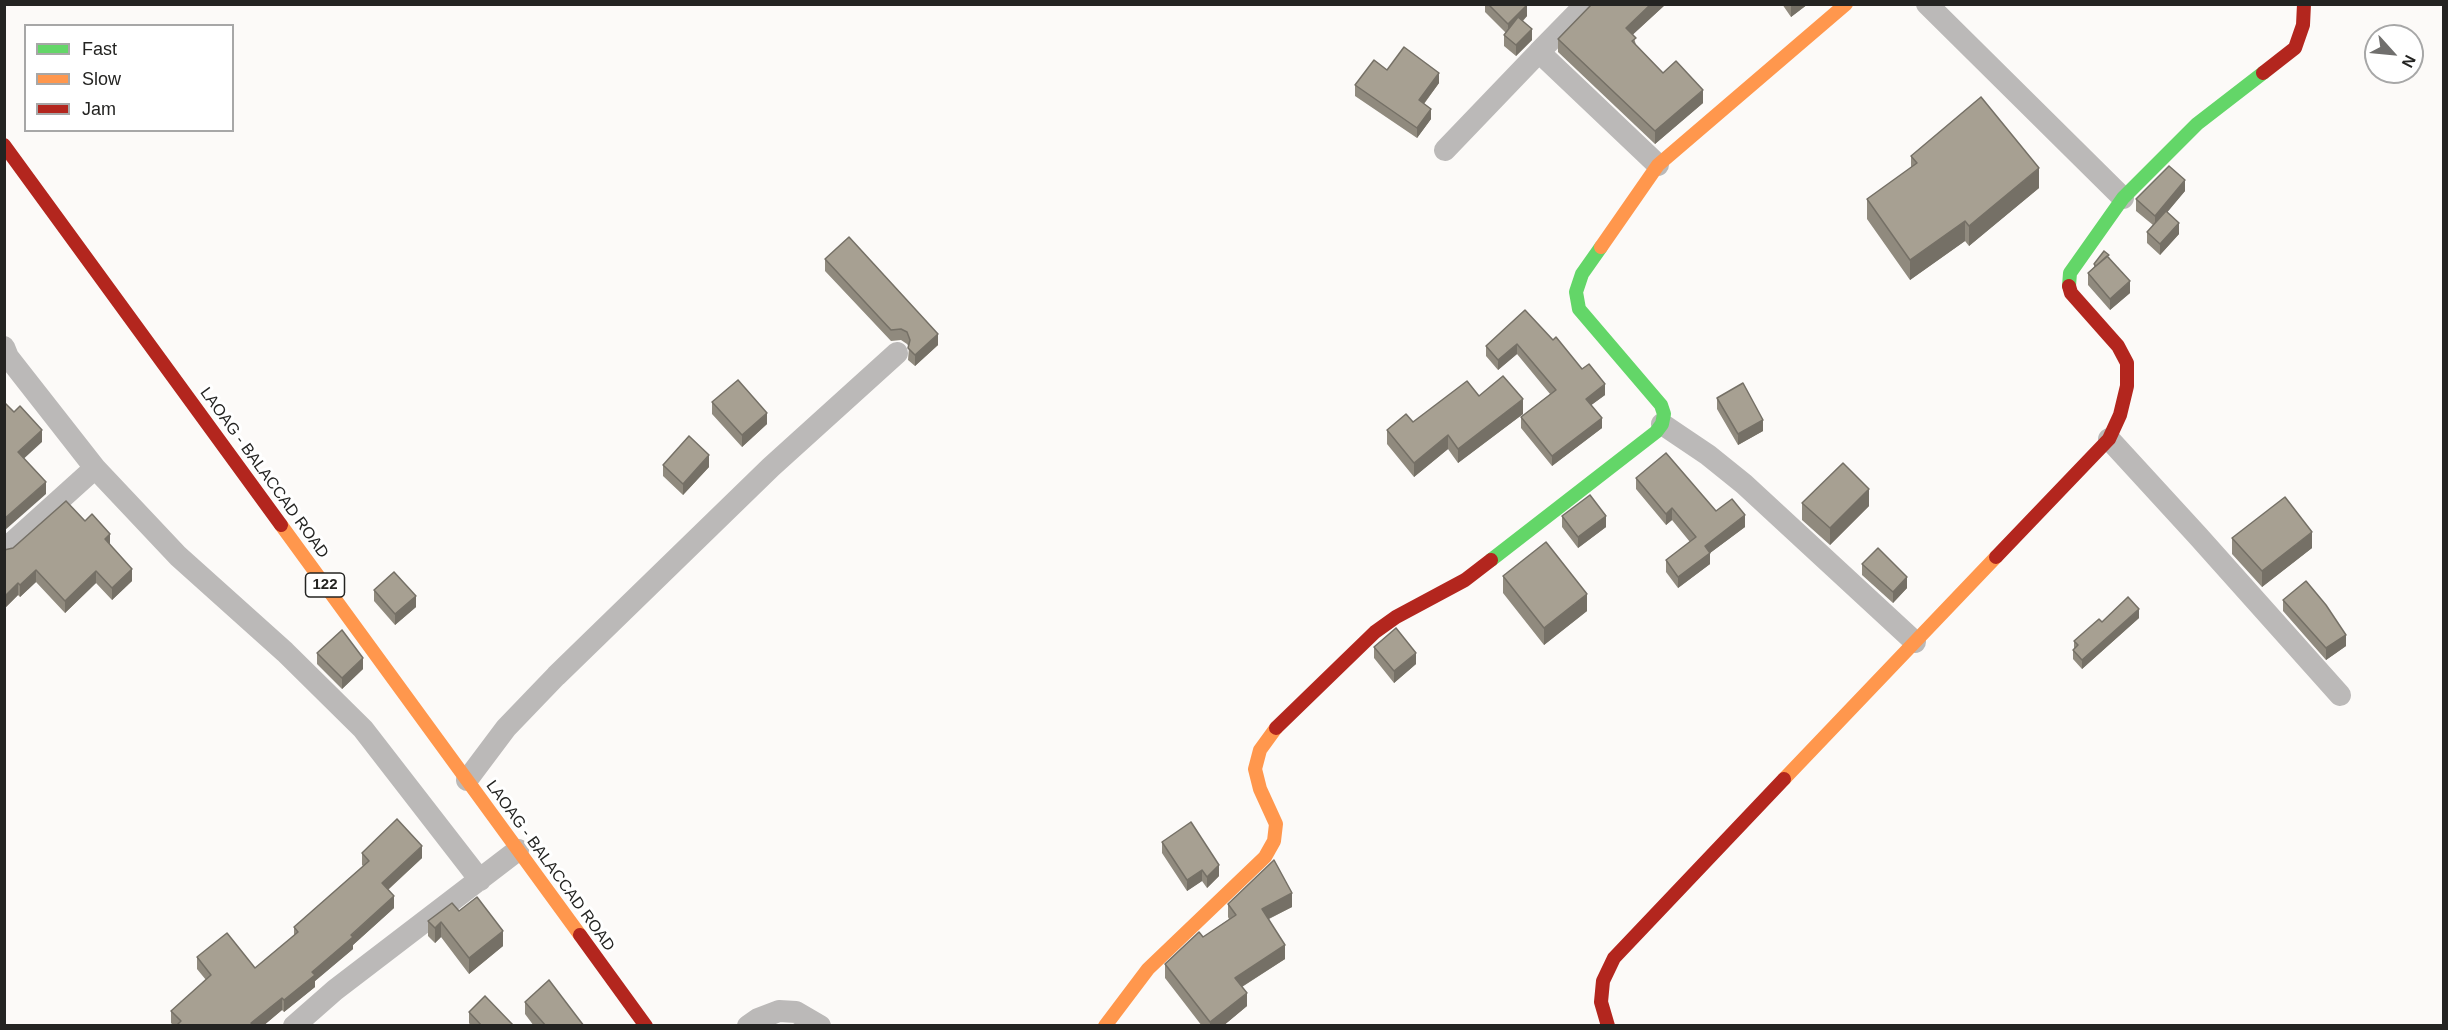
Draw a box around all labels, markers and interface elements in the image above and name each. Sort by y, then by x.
legend [24,24,234,132]
north arrow [2364,24,2424,84]
text: Fast [82,39,117,59]
text: N [2399,52,2419,71]
text: Slow [82,69,121,89]
text: Jam [82,99,116,119]
street label: LAOAG - BALACCAD ROAD [196,384,332,562]
road number: 122 [306,573,344,597]
street label: LAOAG - BALACCAD ROAD [482,777,618,955]

